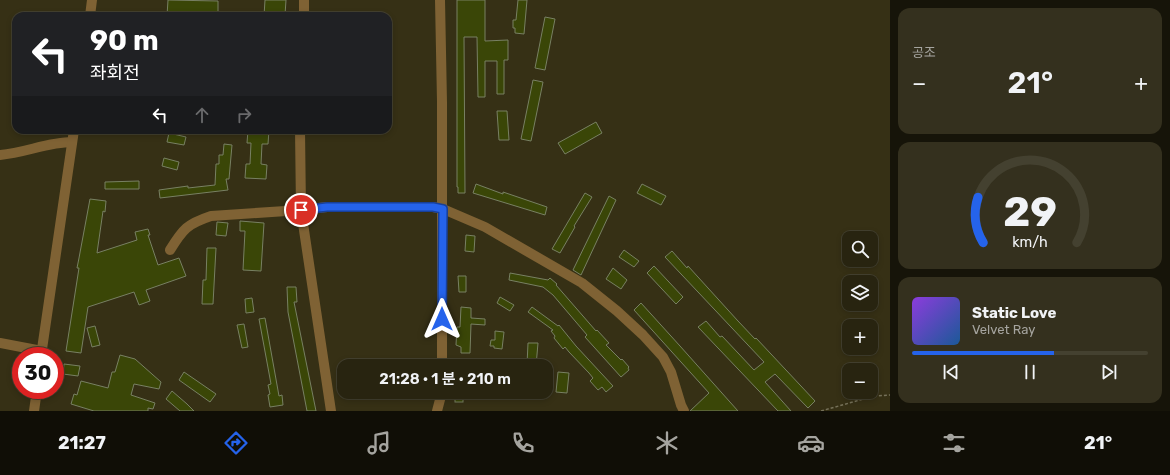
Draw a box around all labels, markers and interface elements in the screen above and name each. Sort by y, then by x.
text: 90 m [90,24,159,57]
icon: left [24,28,76,80]
text: 공조 [912,45,936,60]
text: 좌회전 [90,62,140,84]
text: 21° [1008,65,1053,101]
text: − [912,70,926,97]
text: + [1134,70,1148,97]
icon: left [149,104,171,126]
icon: ahead [191,104,213,126]
icon: right [233,104,255,126]
text: 29 [1003,187,1057,236]
pin [284,193,318,227]
icon: arrive [290,199,312,221]
map controls [842,231,878,399]
button: search [842,231,878,267]
text: km/h [1012,234,1048,251]
button: layers [842,275,878,311]
position arrow [421,298,463,340]
text: Static Love [972,304,1056,322]
button: + [842,319,878,355]
text: Velvet Ray [972,322,1035,337]
speed limit sign: 30 [12,347,64,399]
icon: previous [940,361,962,383]
icon: pause [1019,361,1041,383]
icon: next [1098,361,1120,383]
button: − [842,363,878,399]
text: 21:28 · 1 분 · 210 m [379,370,511,388]
icon: directions [222,429,250,457]
icon: music [365,429,393,457]
icon: phone [509,429,537,457]
icon: climate [653,429,681,457]
icon: car [797,429,825,457]
icon: filters [940,429,968,457]
text: 21:27 [58,432,106,454]
text: 21° [1084,432,1112,454]

